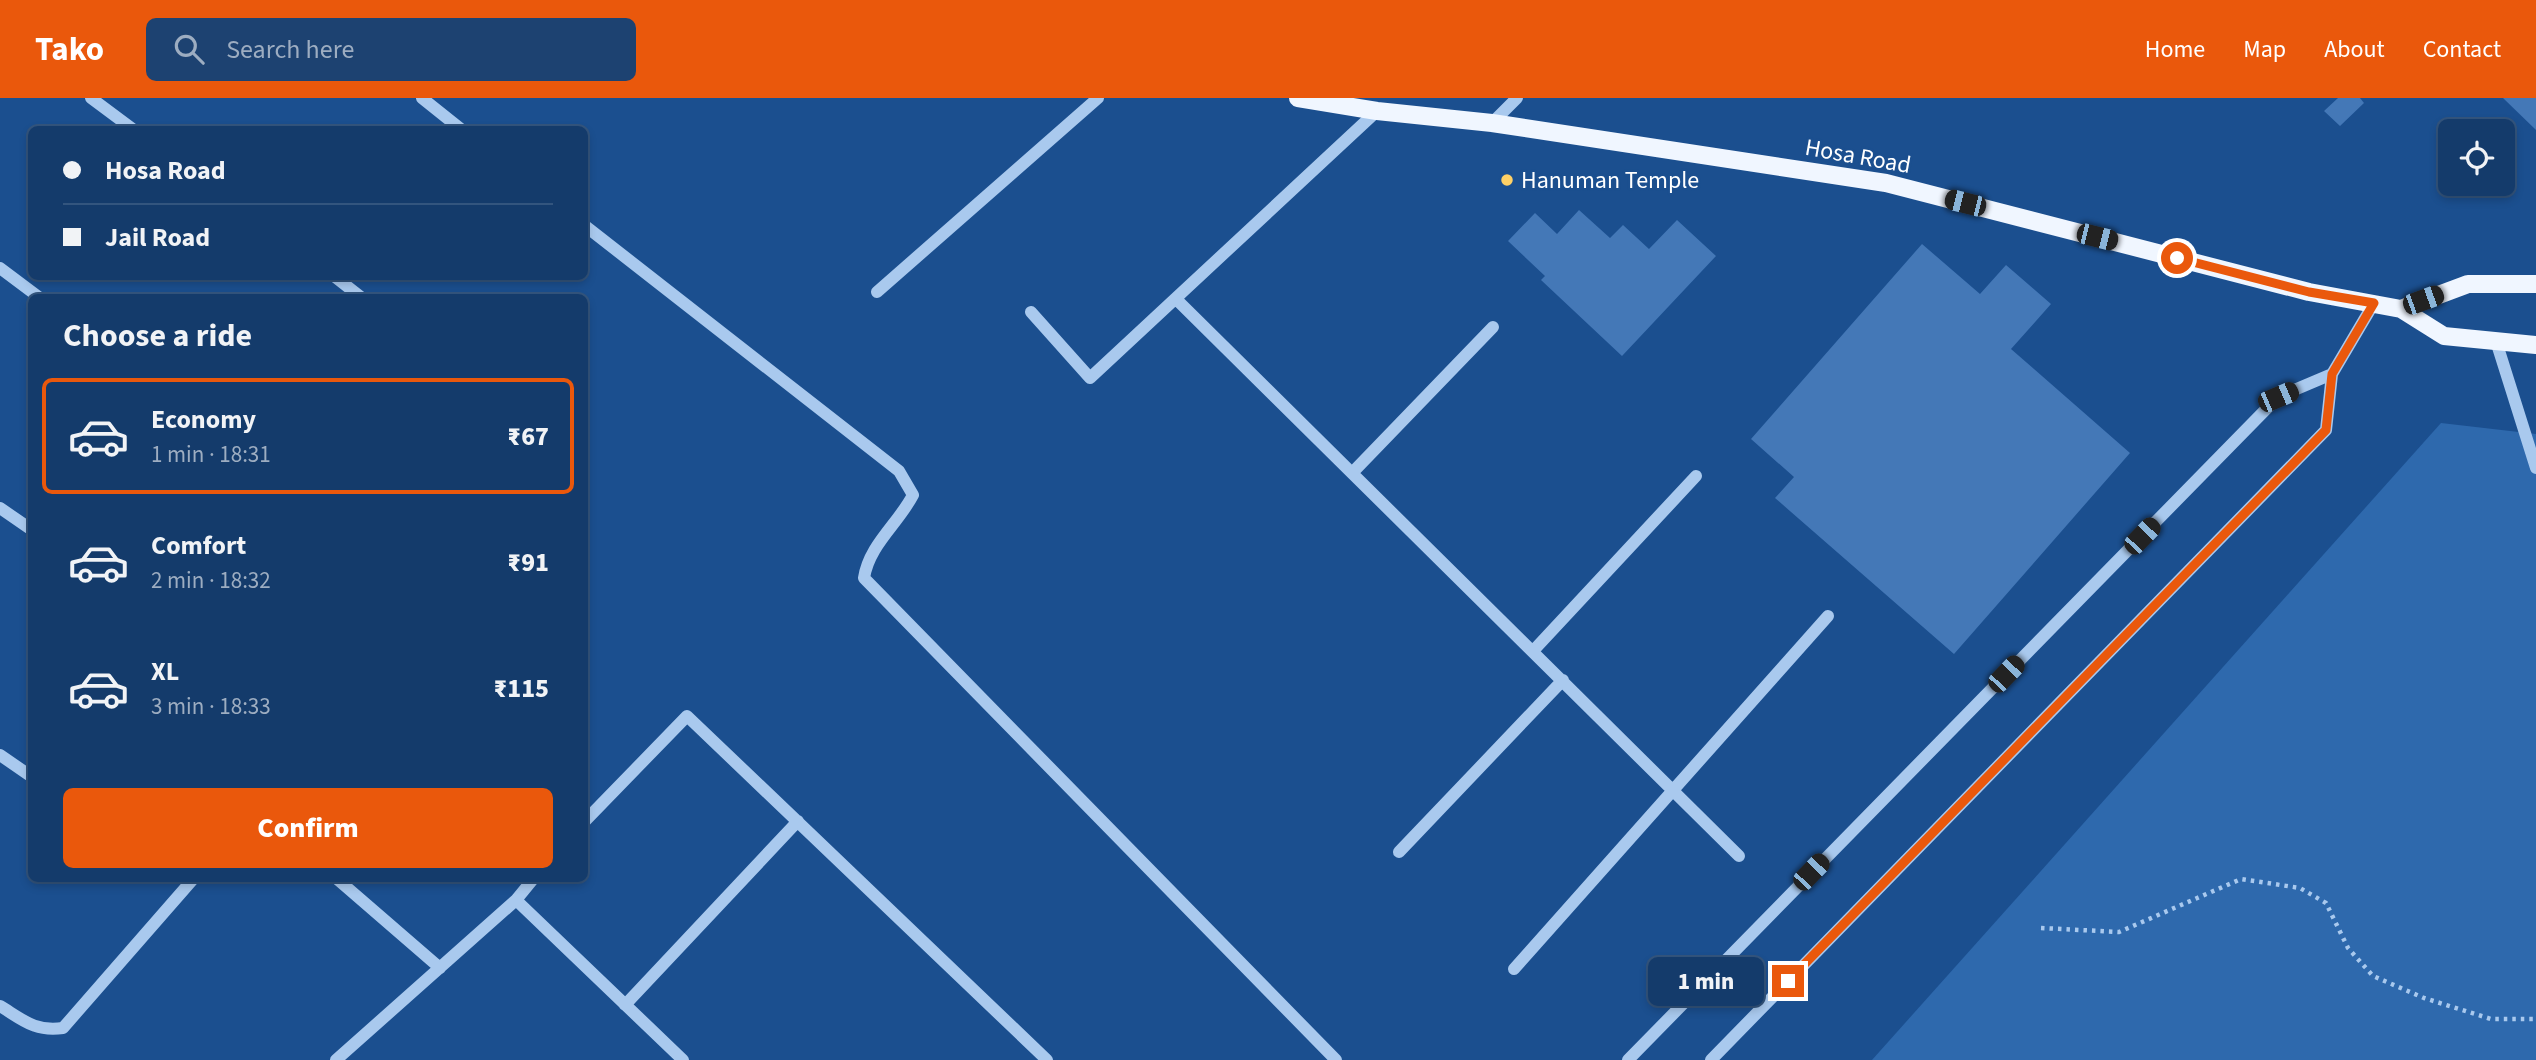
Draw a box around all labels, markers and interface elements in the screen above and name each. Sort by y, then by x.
search box [146,18,636,81]
text: Tako [35,26,104,73]
icon: search [170,30,208,68]
text: Search here [226,31,354,68]
text: Home [2145,32,2205,67]
text: Map [2243,32,2286,67]
text: About [2324,32,2385,67]
text: Contact [2423,32,2501,67]
map controls [2438,119,2515,196]
button: locate [2438,119,2515,196]
street label: Hosa Road [1802,130,1914,183]
text: Hosa Road [105,152,226,189]
place label: Hanuman Temple [1521,163,1699,198]
marker: Hanuman Temple [1499,172,1515,188]
car [1943,188,1988,218]
text: Jail Road [105,219,210,256]
car [2075,222,2120,252]
route start [2161,242,2193,274]
car [2400,283,2447,317]
text: Choose a ride [63,313,252,359]
car [2255,379,2302,415]
text: Economy [151,401,256,438]
icon: car [67,405,130,468]
text: ₹67 [507,418,549,455]
text: 1 min · 18:31 [151,438,271,471]
car [2120,514,2165,558]
text: Comfort [151,527,246,564]
icon: car [67,531,130,594]
text: ₹91 [507,544,549,581]
text: 2 min · 18:32 [151,564,271,597]
car [1984,652,2029,696]
text: XL [151,653,179,690]
icon: car [67,657,130,720]
text: ₹115 [493,670,549,707]
text: 3 min · 18:33 [151,690,271,723]
button: Confirm [63,788,553,868]
car [1789,850,1834,894]
callout: 1 min [1648,956,1764,1006]
text: 1 min [1678,965,1734,998]
route end [1772,965,1804,997]

